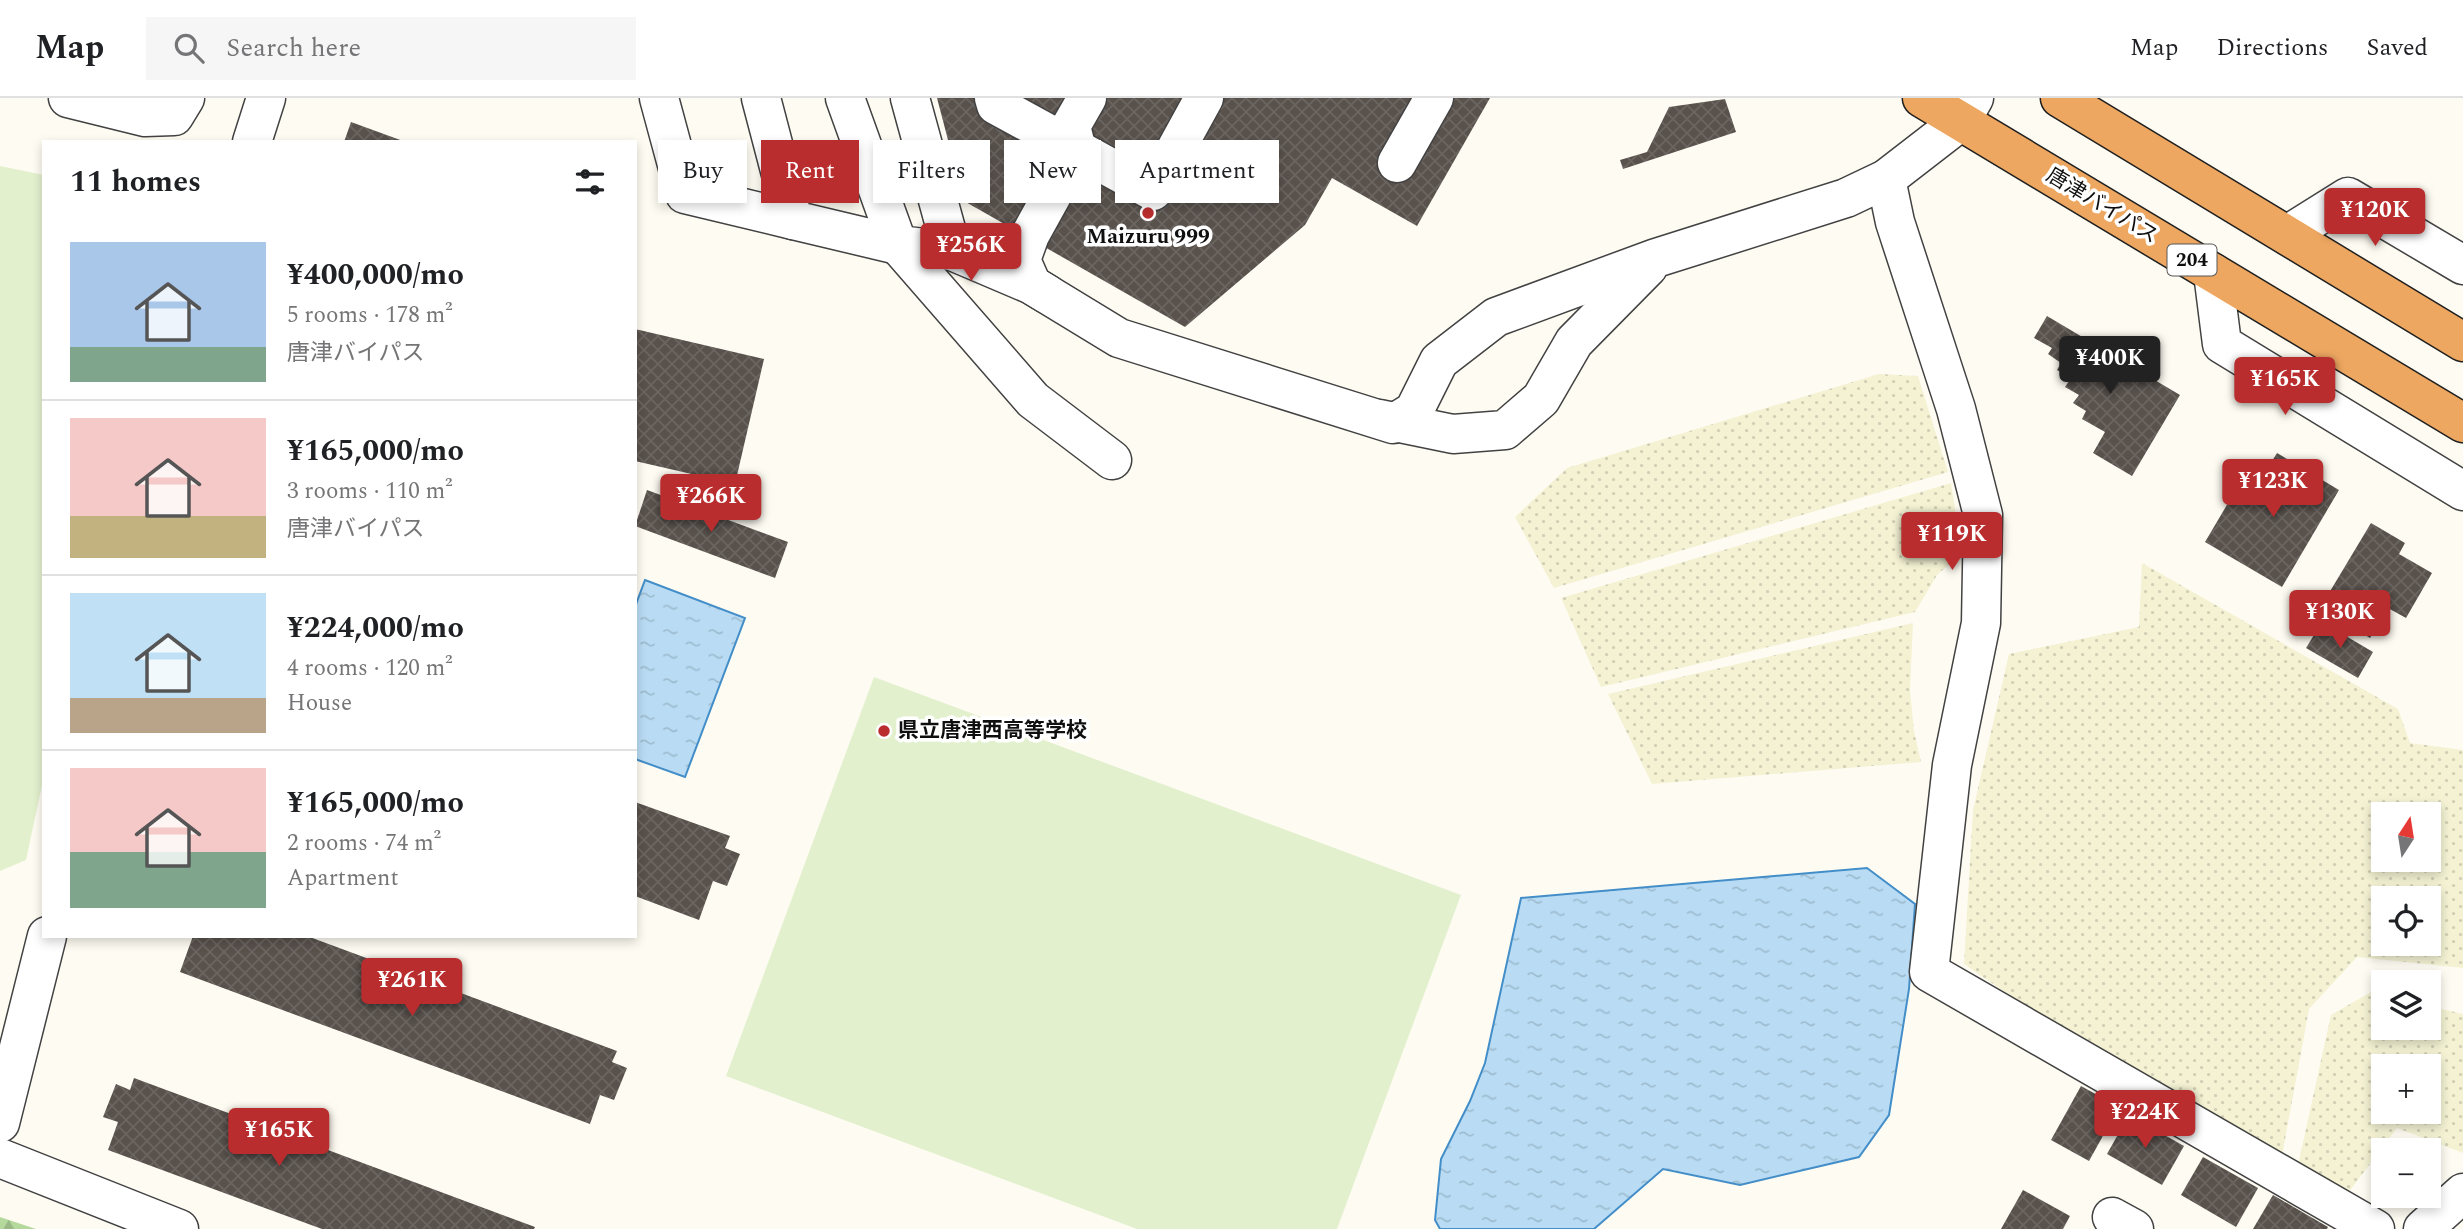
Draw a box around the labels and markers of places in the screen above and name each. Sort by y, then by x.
pin: ¥120K [2326,188,2424,248]
marker: Maizuru 999 [1140,205,1156,221]
place label: Maizuru 999 [1086,221,1210,253]
pin: ¥256K [922,223,1020,283]
pin: ¥400K [2061,336,2159,396]
pin: ¥165K [2236,358,2334,417]
pin: ¥123K [2224,460,2322,519]
pin: ¥266K [662,474,760,534]
pin: ¥119K [1903,512,2001,572]
pin: ¥130K [2291,590,2389,650]
place label: 県立唐津西高等学校 [898,715,1087,747]
marker: 県立唐津西高等学校 [876,723,892,739]
pin: ¥261K [363,958,461,1018]
pin: ¥224K [2096,1090,2194,1150]
pin: ¥165K [230,1108,328,1168]

